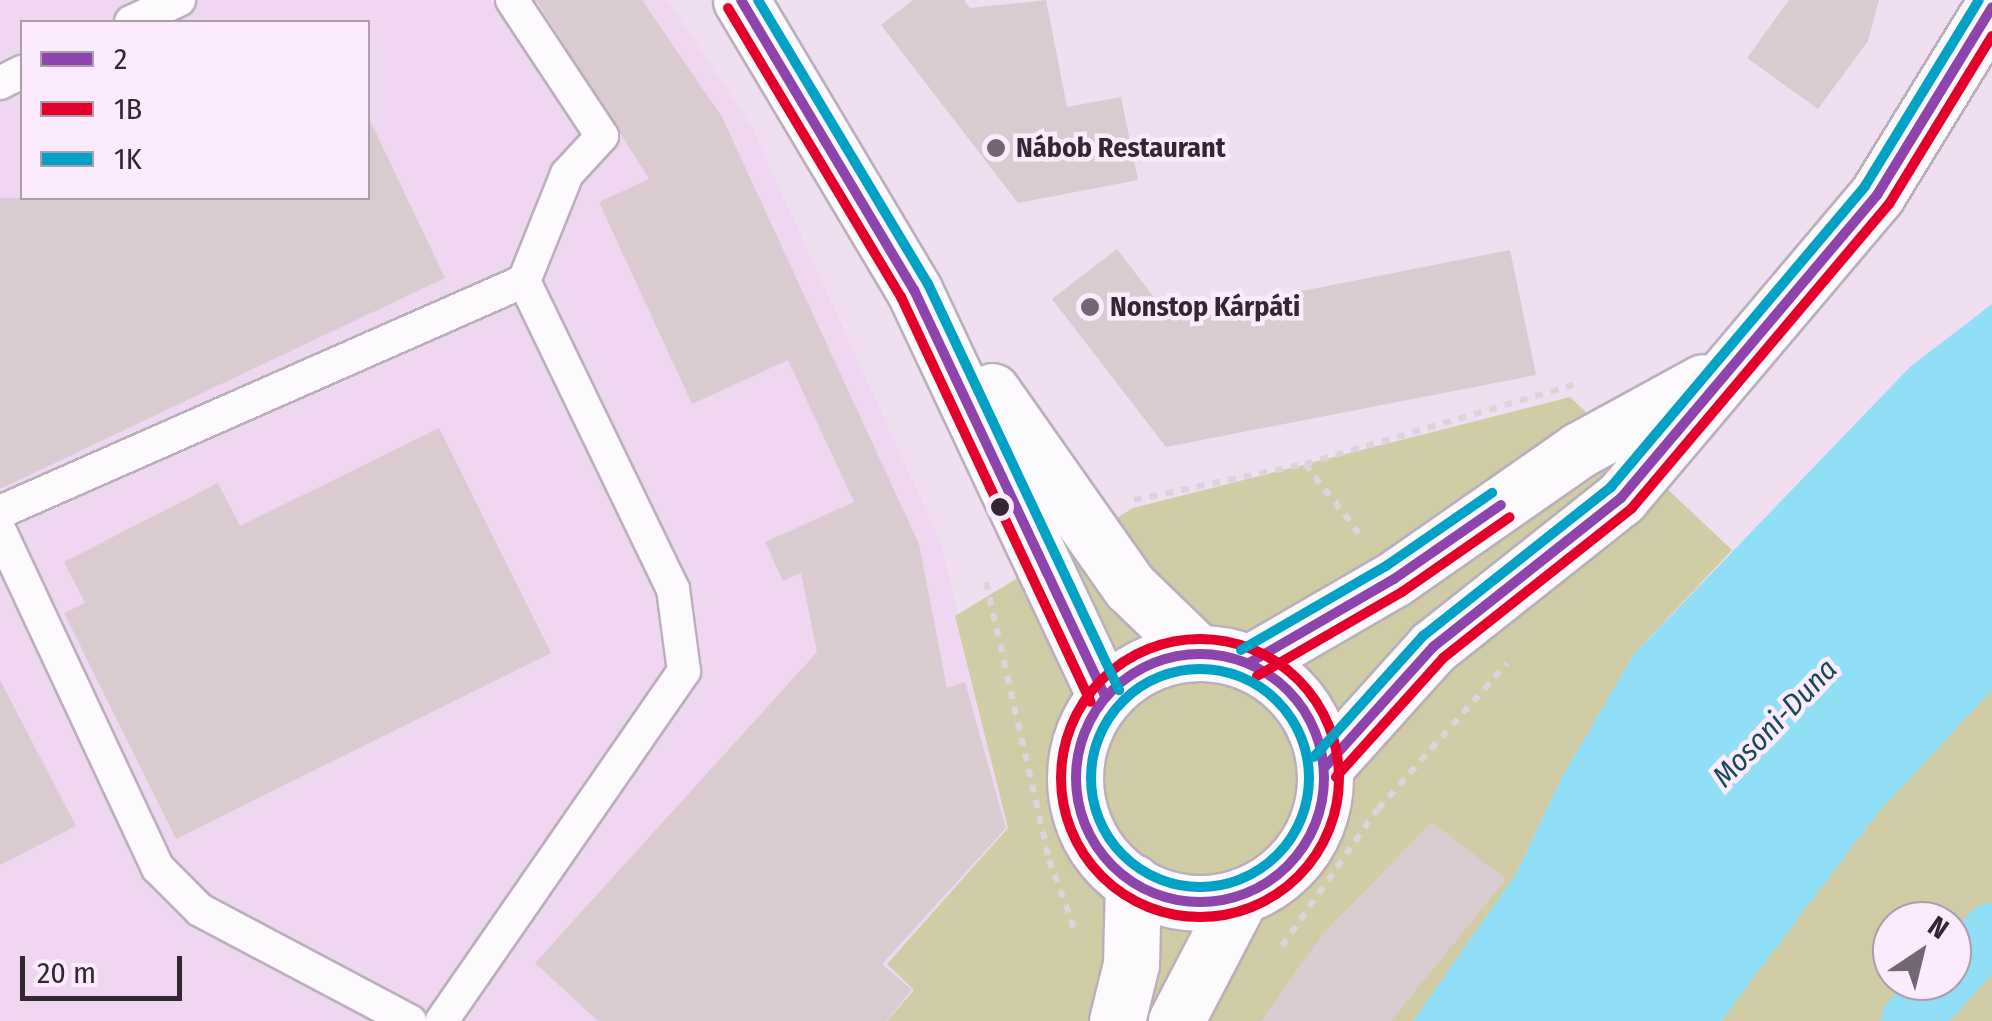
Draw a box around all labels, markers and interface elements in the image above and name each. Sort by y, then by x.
legend [20,20,370,200]
text: 2 [114,41,127,77]
text: 1B [114,91,142,127]
place label: Nábob Restaurant [1016,131,1226,165]
marker: Nábob Restaurant [985,137,1007,159]
text: 1K [114,141,142,177]
place label: Nonstop Kárpáti [1110,290,1300,324]
marker: Nonstop Kárpáti [1079,296,1101,318]
unlabelled marker [990,497,1010,517]
water label: Mosoni-Duna [1705,652,1845,794]
north arrow [1872,901,1972,1001]
text: N [1922,909,1955,946]
scale bar [25,936,188,998]
text: 20 m [37,955,96,991]

